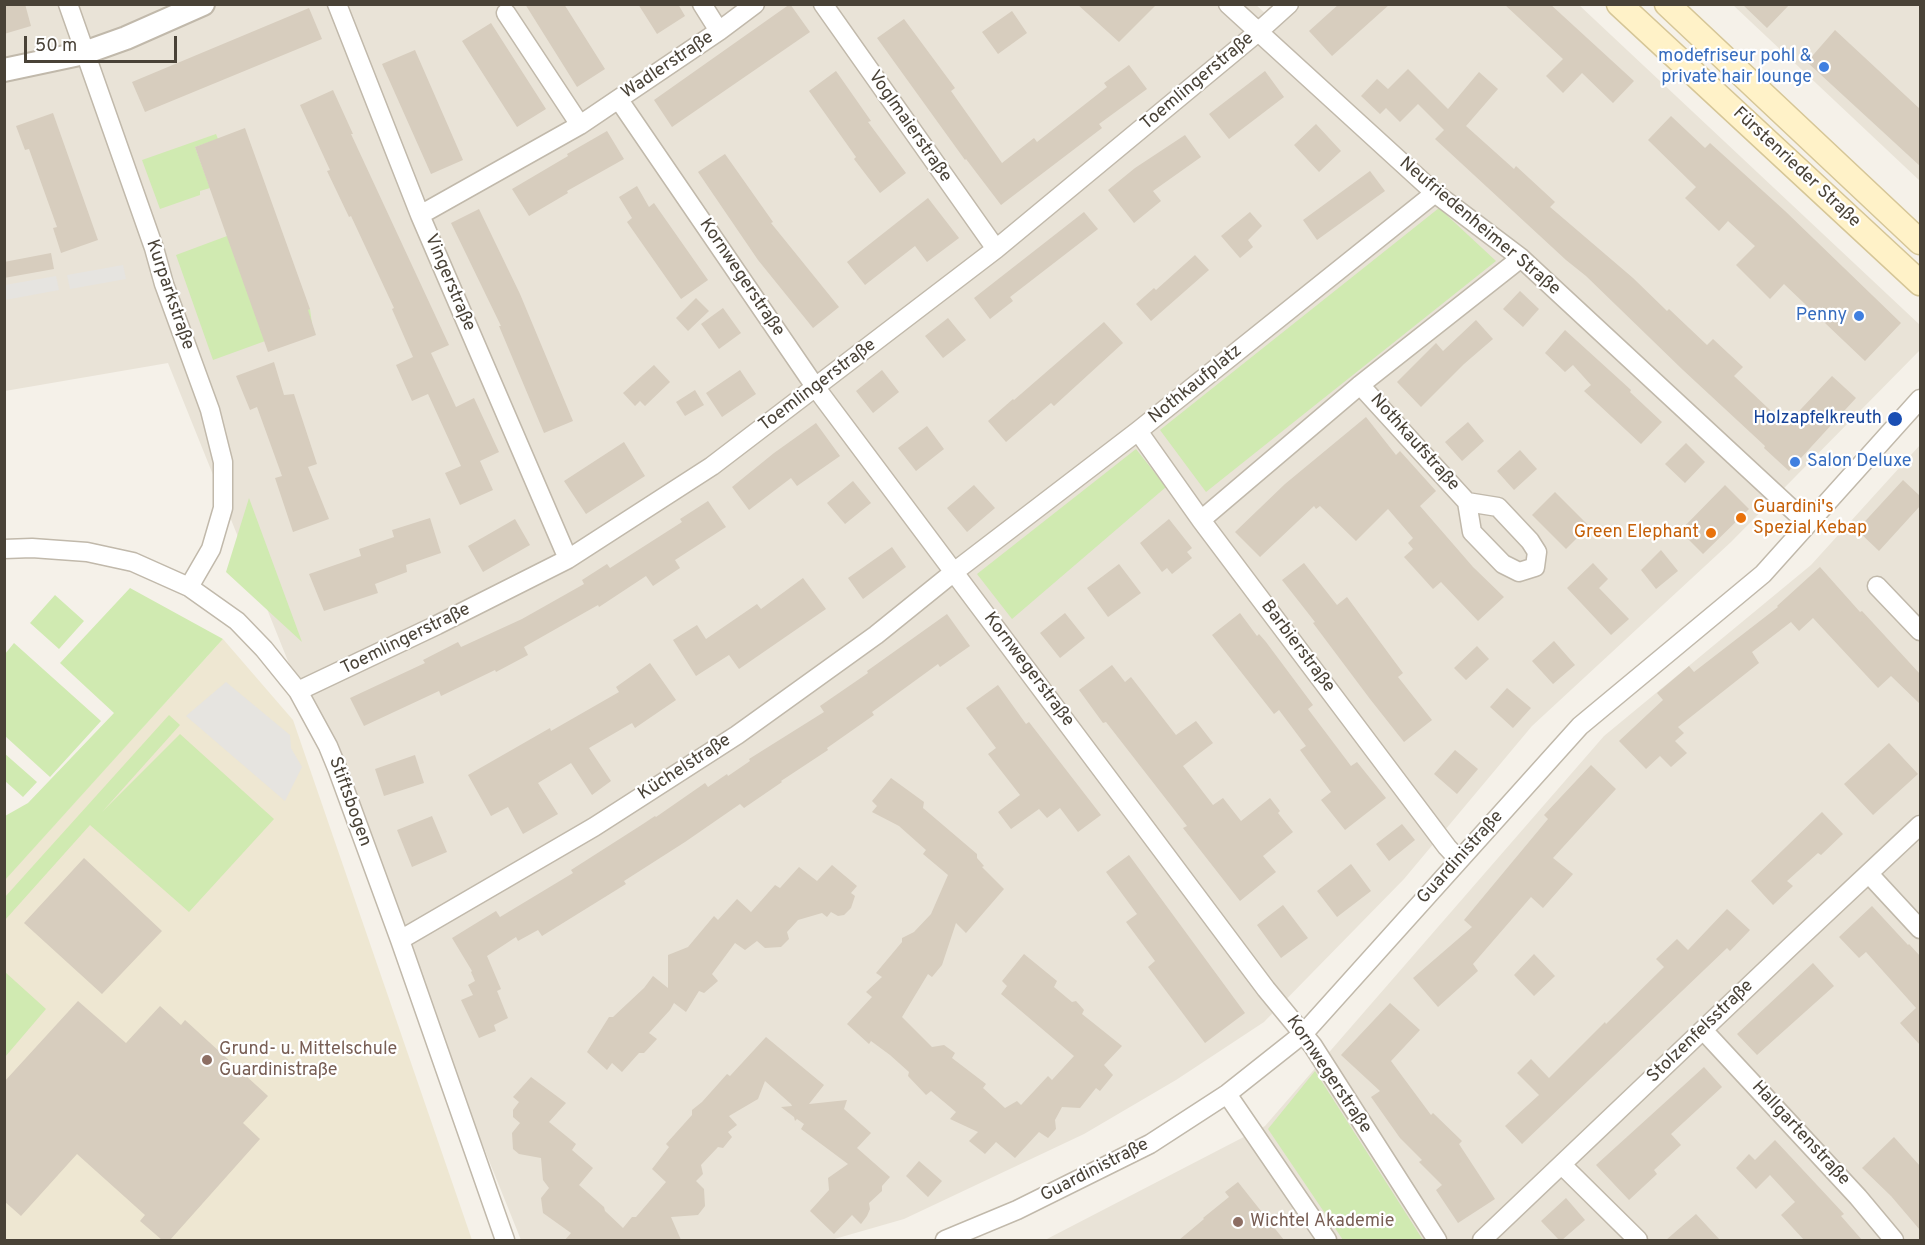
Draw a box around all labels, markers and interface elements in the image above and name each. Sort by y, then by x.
scale bar [27,24,180,62]
street label: Wadlerstraße [618,27,718,105]
street label: Toemlingerstraße [1137,28,1259,136]
text: 50 m [35,35,77,58]
place label: modefriseur pohl & private hair lounge [1658,46,1812,88]
marker: modefriseur pohl & private hair lounge [1817,60,1831,74]
street label: Voglmaierstraße [862,67,956,187]
street label: Fürstenrieder Straße [1728,103,1864,233]
street label: Neufriedenheimer Straße [1394,153,1564,301]
street label: Kornwegerstraße [694,215,788,341]
street label: Vingerstraße [419,231,479,335]
street label: Kurparkstraße [140,237,198,353]
place label: Penny [1796,305,1847,327]
marker: Penny [1852,309,1866,323]
street label: Toemlingerstraße [755,335,881,437]
street label: Nothkaufplatz [1145,341,1247,429]
street label: Nothkaufstraße [1365,390,1463,496]
place label: Holzapfelkreuth [1753,408,1882,430]
marker: Holzapfelkreuth [1886,410,1904,428]
place label: Salon Deluxe [1807,451,1911,473]
marker: Salon Deluxe [1788,455,1802,469]
place label: Guardini's Spezial Kebap [1753,497,1867,540]
marker: Guardini's Spezial Kebap [1734,511,1748,525]
place label: Green Elephant [1574,522,1699,544]
marker: Green Elephant [1704,526,1718,540]
street label: Barbierstraße [1255,597,1339,697]
street label: Toemlingerstraße [338,599,474,681]
street label: Kornwegerstraße [978,608,1078,732]
street label: Küchelstraße [635,730,735,806]
street label: Stiftsbogen [323,754,375,850]
street label: Guardinistraße [1413,807,1509,909]
street label: Stolzenfelsstraße [1643,976,1759,1088]
street label: Kornwegerstraße [1281,1012,1375,1138]
place label: Grund- u. Mittelschule Guardinistraße [219,1039,397,1082]
marker: Grund- u. Mittelschule Guardinistraße [200,1053,214,1067]
street label: Hallgartenstraße [1746,1077,1854,1191]
street label: Guardinistraße [1037,1135,1153,1207]
place label: Wichtel Akademie [1250,1211,1394,1233]
marker: Wichtel Akademie [1231,1215,1245,1229]

